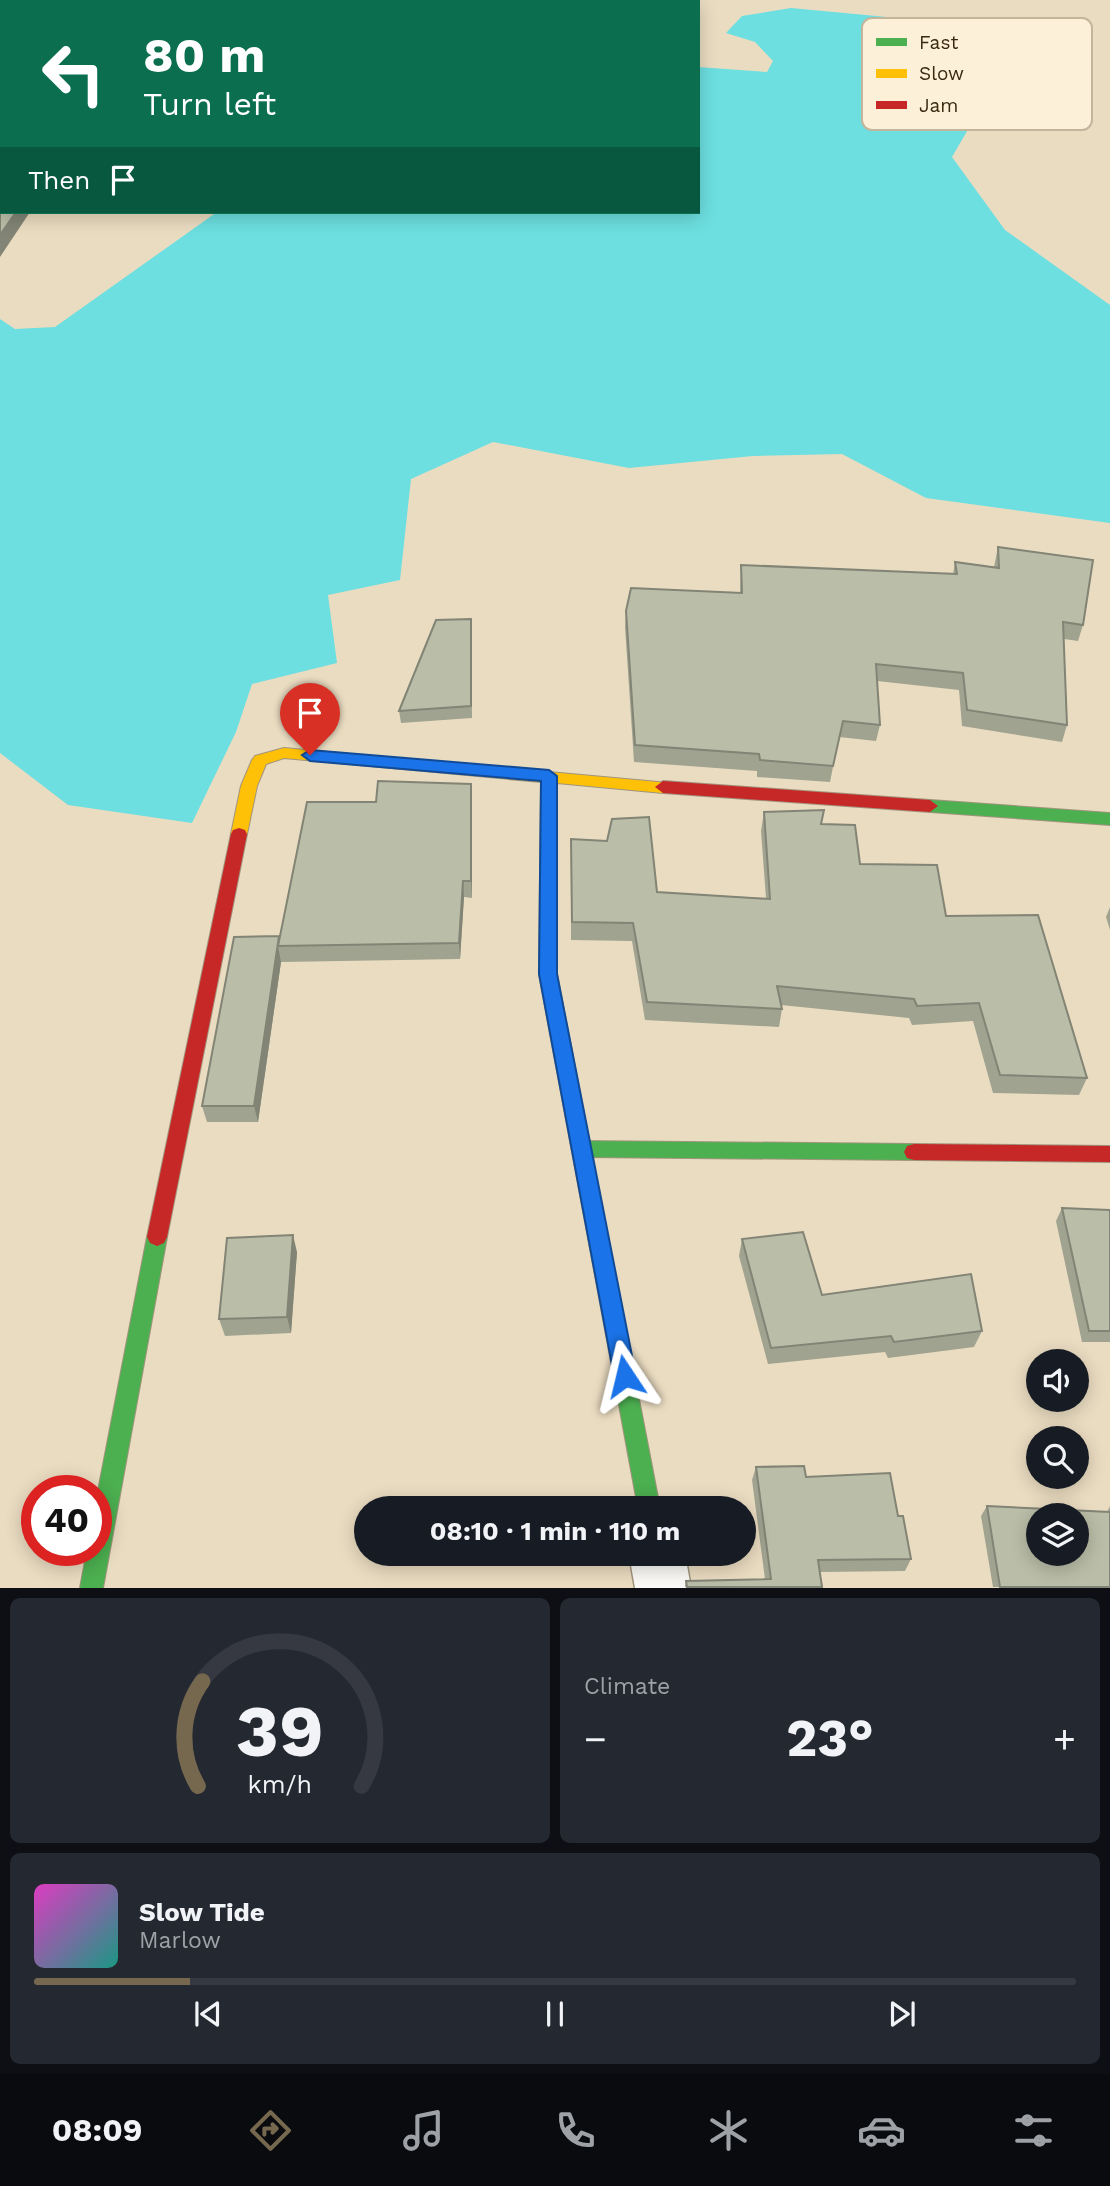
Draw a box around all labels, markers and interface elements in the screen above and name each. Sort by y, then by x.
legend [862,18,1092,130]
text: 80 m [143,26,265,84]
icon: left [28,28,119,119]
text: Fast [919,31,958,54]
text: Slow [919,62,964,85]
text: Turn left [143,85,276,123]
text: Jam [919,94,958,117]
icon: arrive [104,161,142,199]
text: Then [28,165,90,195]
pin [280,683,340,755]
icon: arrive [291,694,329,732]
position arrow [588,1339,662,1413]
map controls [1026,1349,1089,1566]
button: sound [1026,1349,1089,1412]
button: search [1026,1426,1089,1489]
speed limit sign: 40 [21,1475,112,1566]
button: layers [1026,1503,1089,1566]
text: 08:10 · 1 min · 110 m [430,1516,680,1546]
text: Climate [584,1673,670,1700]
text: 39 [236,1689,324,1775]
text: 23° [786,1708,874,1769]
text: − [584,1717,607,1761]
text: + [1053,1717,1076,1761]
text: km/h [248,1770,312,1799]
text: Slow Tide [139,1897,265,1927]
text: Marlow [139,1927,221,1954]
icon: previous [189,1995,227,2033]
icon: pause [536,1995,574,2033]
icon: next [883,1995,921,2033]
icon: directions [246,2106,295,2155]
icon: music [399,2106,448,2155]
icon: phone [551,2106,600,2155]
icon: climate [704,2106,753,2155]
icon: car [857,2106,906,2155]
icon: filters [1009,2106,1058,2155]
text: 08:09 [52,2111,142,2149]

